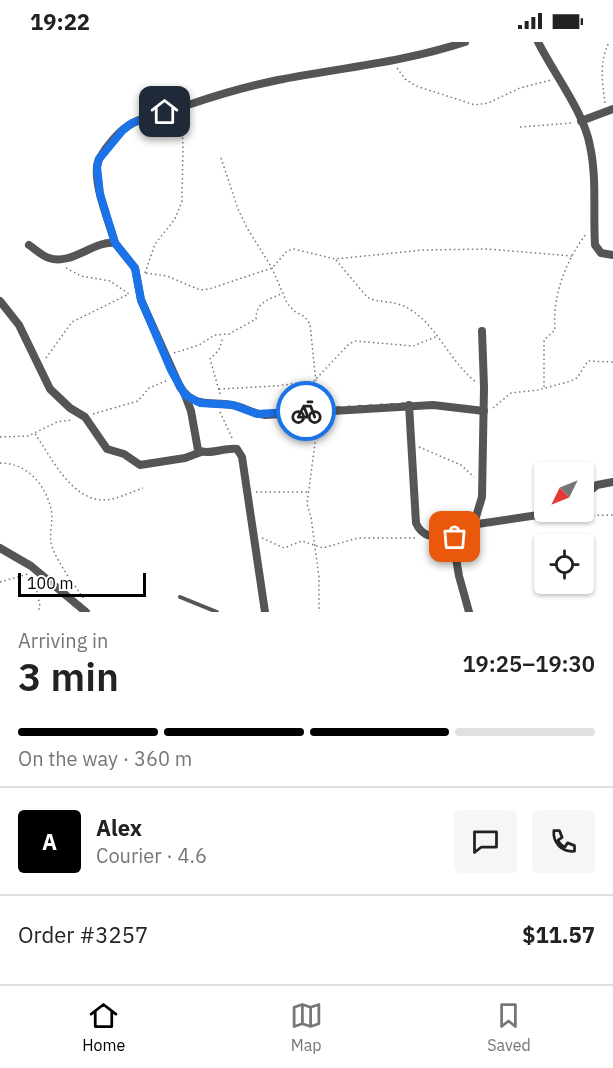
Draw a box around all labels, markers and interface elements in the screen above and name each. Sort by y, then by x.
text: 19:22 [30,7,90,36]
pin [139,86,190,137]
icon: home [148,95,181,128]
courier [276,381,336,441]
icon: bike [290,395,323,428]
north arrow [534,462,594,522]
map controls [534,462,594,594]
pin [429,511,480,562]
icon: bag [438,520,471,553]
button: locate [534,534,594,594]
scale bar [18,570,146,598]
text: 100 m [27,573,74,593]
text: Arriving in [18,627,108,654]
text: 19:25–19:30 [462,649,595,678]
text: 3 min [18,651,119,702]
text: On the way · 360 m [18,745,192,772]
button: chat [454,810,517,873]
button: phone [532,810,595,873]
text: Alex [96,813,142,842]
text: A [42,827,57,856]
text: Courier · 4.6 [96,842,207,869]
text: Order #3257 [18,920,148,949]
text: $11.57 [522,920,595,949]
tab: Home [82,999,125,1055]
tab: Map [290,999,323,1055]
tab: Saved [487,999,531,1055]

